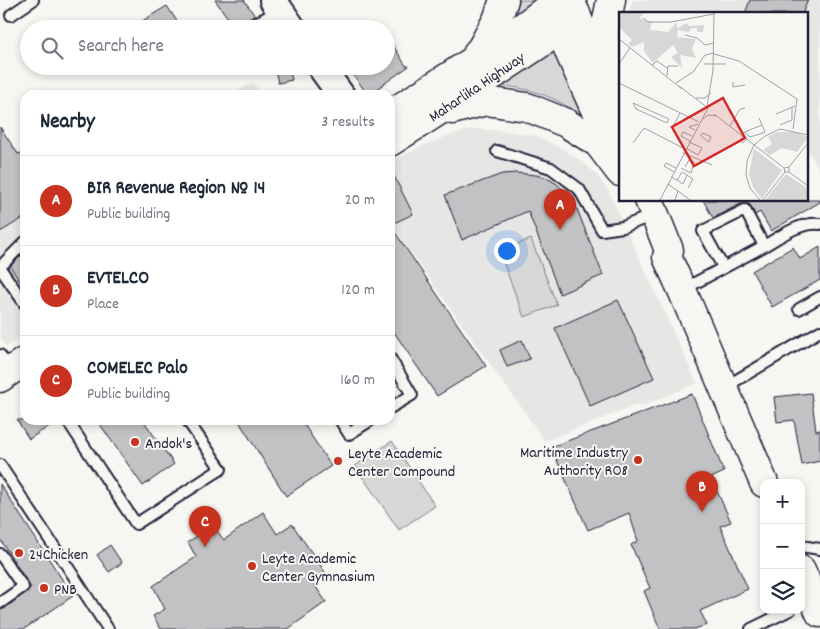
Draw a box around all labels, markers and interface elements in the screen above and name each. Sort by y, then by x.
inset map [619,12,808,201]
search box [20,20,395,75]
icon: search [38,34,66,62]
text: Search here [78,34,164,61]
street label: Maharlika Highway [425,47,531,129]
text: Nearby [40,108,95,138]
text: 3 results [321,111,375,134]
text: BIR Revenue Region № 14 [87,176,265,203]
text: A [52,189,60,212]
text: 20 m [345,189,375,212]
pin: A [544,189,576,230]
text: Public building [87,203,170,226]
your location [494,238,520,264]
text: EVTELCO [87,266,149,293]
text: B [52,279,60,302]
text: 120 m [341,279,375,302]
text: Place [87,293,119,316]
text: COMELEC Palo [87,356,188,383]
text: C [52,369,60,392]
text: 160 m [340,369,375,392]
text: Public building [87,383,170,406]
place label: Andok's [145,433,192,456]
marker: Andok's [129,436,141,448]
place label: Maritime Industry Authority RO8 [520,442,629,483]
place label: Leyte Academic Center Compound [348,443,455,484]
marker: Maritime Industry Authority RO8 [632,454,644,466]
marker: Leyte Academic Center Compound [332,455,344,467]
pin: B [686,471,718,512]
map controls [760,479,805,614]
button: + [760,479,805,524]
pin: C [189,506,221,547]
button: − [760,524,805,569]
place label: 24Chicken [29,544,88,567]
marker: 24Chicken [13,547,25,559]
place label: Leyte Academic Center Gymnasium [262,548,375,589]
marker: Leyte Academic Center Gymnasium [246,560,258,572]
button: layers [760,569,805,614]
place label: PNB [54,579,77,602]
marker: PNB [38,582,50,594]

